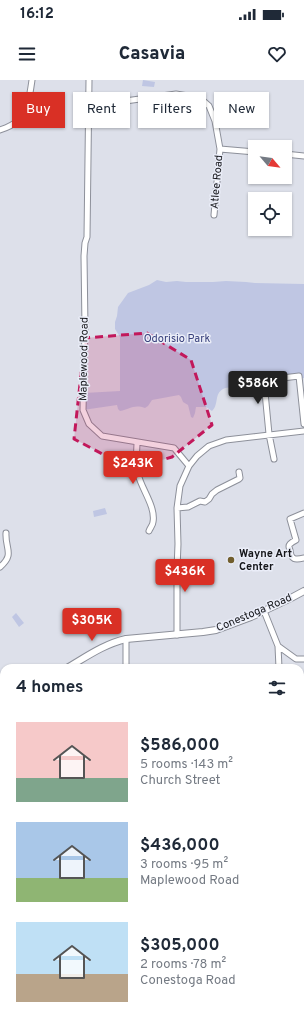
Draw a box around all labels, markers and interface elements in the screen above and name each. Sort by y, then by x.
text: 16:12 [20,5,54,24]
icon: menu [16,43,38,65]
text: Casavia [119,43,185,66]
icon: heart [266,43,288,65]
chip: Buy [12,92,65,128]
chip: Rent [73,92,130,128]
chip: Filters [138,92,206,128]
chip: New [214,92,269,128]
north arrow [248,140,292,184]
map controls [248,140,292,236]
street label: Atlee Road [208,154,226,210]
button: locate [248,192,292,236]
street label: Maplewood Road [76,317,92,401]
park label: Odorisio Park [144,332,210,346]
pin: $586K [230,371,286,405]
text: $586K [237,376,279,392]
pin: $243K [105,451,161,485]
text: $243K [112,456,154,472]
place label: Wayne Art Center [239,547,292,574]
marker: Wayne Art Center [226,555,236,565]
pin: $436K [157,559,213,593]
text: $436K [164,564,206,580]
street label: Conestoga Road [214,591,294,635]
pin: $305K [64,608,120,642]
text: $305K [71,613,113,629]
text: 4 homes [16,677,83,699]
icon: filters [266,677,288,699]
text: $586,000 [140,735,220,757]
icon: home [48,738,96,786]
text: 5 rooms · 143 m² [140,757,233,773]
text: Church Street [140,773,221,789]
text: $436,000 [140,835,220,857]
icon: home [48,838,96,886]
text: 3 rooms · 95 m² [140,857,228,873]
text: Maplewood Road [140,873,239,889]
text: $305,000 [140,935,220,957]
icon: home [48,938,96,986]
text: 2 rooms · 78 m² [140,957,226,973]
text: Conestoga Road [140,973,236,989]

